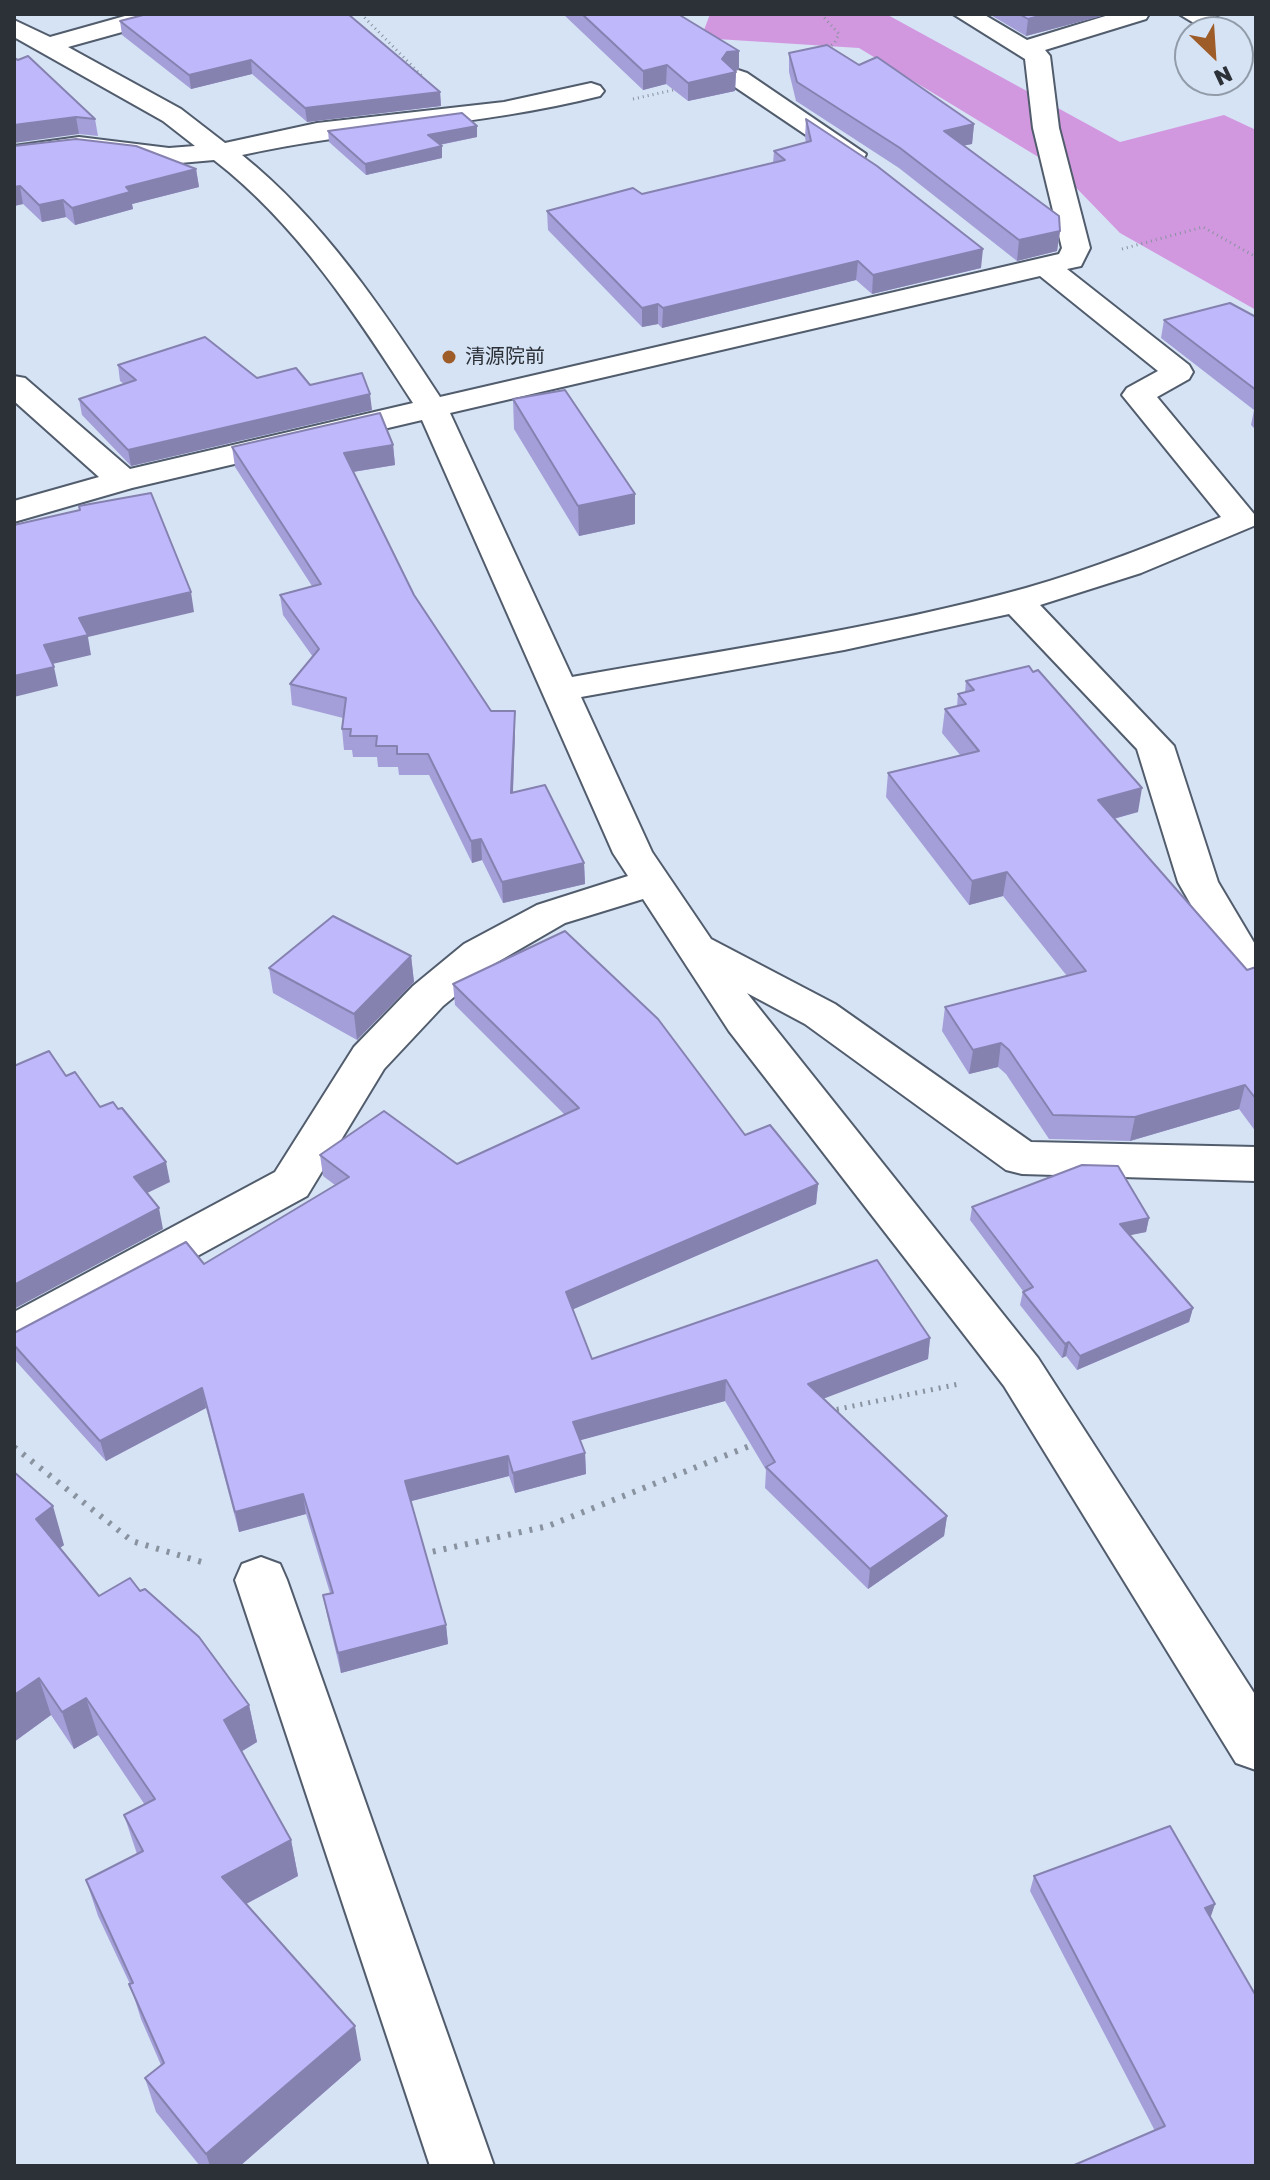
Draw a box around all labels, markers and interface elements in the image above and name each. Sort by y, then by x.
north arrow [1174,16,1254,96]
text: N [1210,61,1237,92]
place label: 清源院前 [465,345,545,369]
marker: 清源院前 [440,348,458,366]

